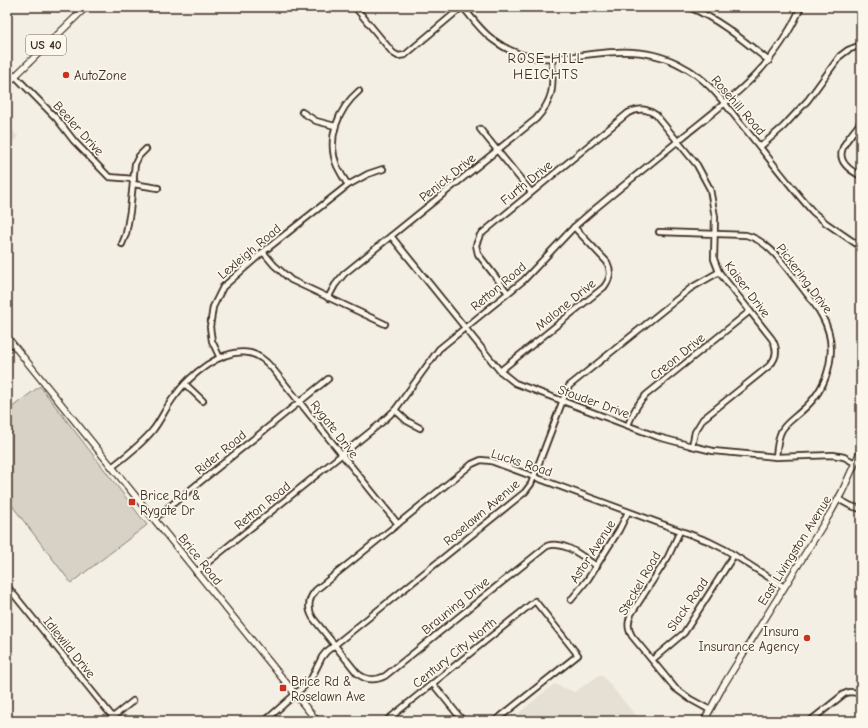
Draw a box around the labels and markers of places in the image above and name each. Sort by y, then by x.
place label: AutoZone [74,68,127,83]
marker: AutoZone [61,70,71,80]
place label: Brice Rd & Rygate Dr [140,488,201,518]
marker: Brice Rd & Rygate Dr [127,497,137,507]
place label: Insura Insurance Agency [699,624,799,654]
marker: Insura Insurance Agency [802,633,812,643]
place label: Brice Rd & Roselawn Ave [291,674,366,704]
marker: Brice Rd & Roselawn Ave [278,683,288,693]

